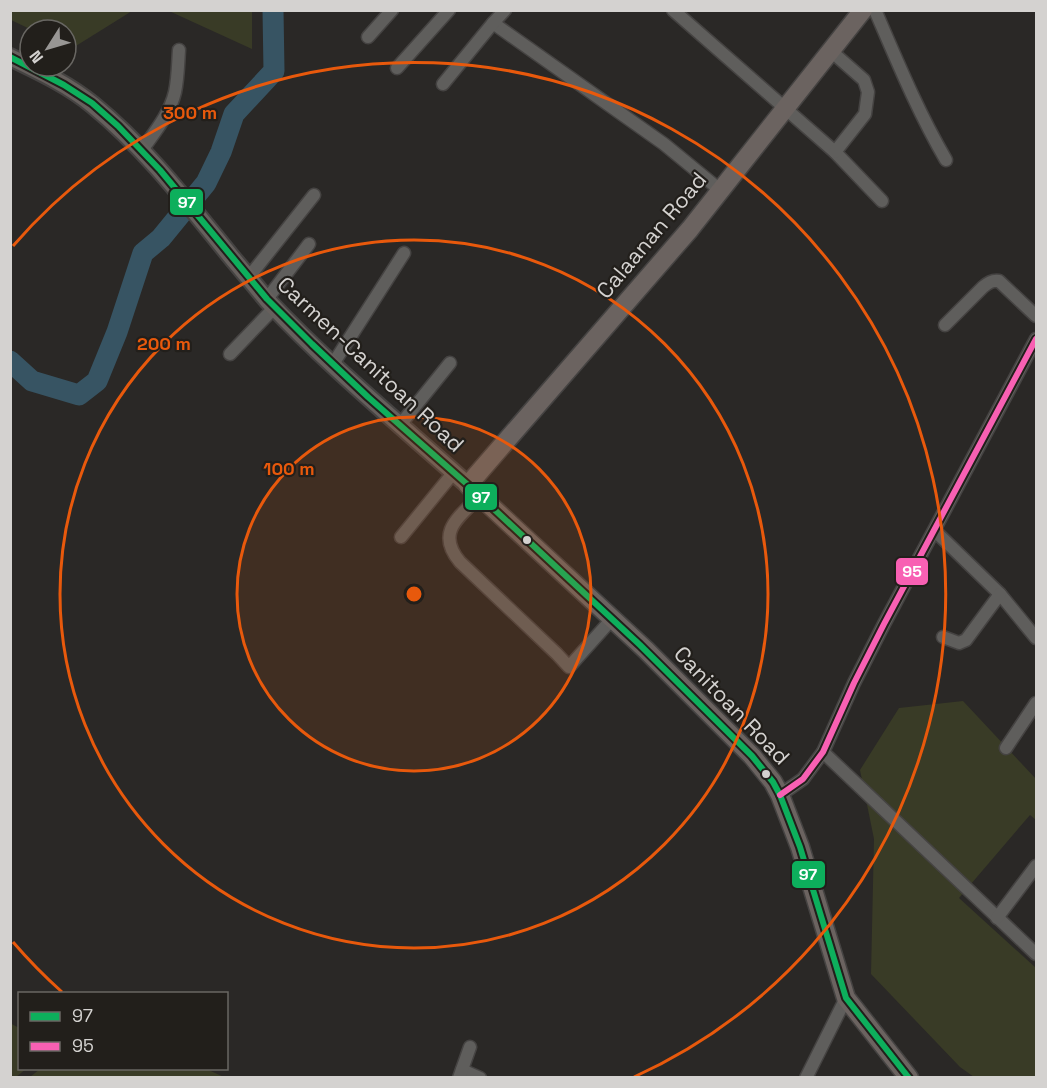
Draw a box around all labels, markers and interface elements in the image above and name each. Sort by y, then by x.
north arrow [18,18,78,78]
text: N [25,46,48,67]
text: 300 m [163,101,217,124]
street label: Calaanan Road [590,166,712,304]
line badge: 97 [169,188,204,216]
text: 97 [178,192,196,213]
street label: Carmen-Canitoan Road [272,270,470,458]
text: 200 m [137,332,191,355]
text: 100 m [263,457,315,480]
line badge: 97 [464,483,498,511]
text: 97 [472,487,490,508]
unlabelled marker [521,534,533,546]
line badge: 95 [895,557,929,586]
text: 95 [902,561,922,582]
centre of rings [404,584,424,604]
street label: Canitoan Road [668,640,796,770]
unlabelled marker [760,768,772,780]
line badge: 97 [791,860,826,889]
text: 97 [799,864,817,885]
legend [18,992,228,1070]
text: 97 [72,1004,93,1027]
text: 95 [72,1034,94,1057]

